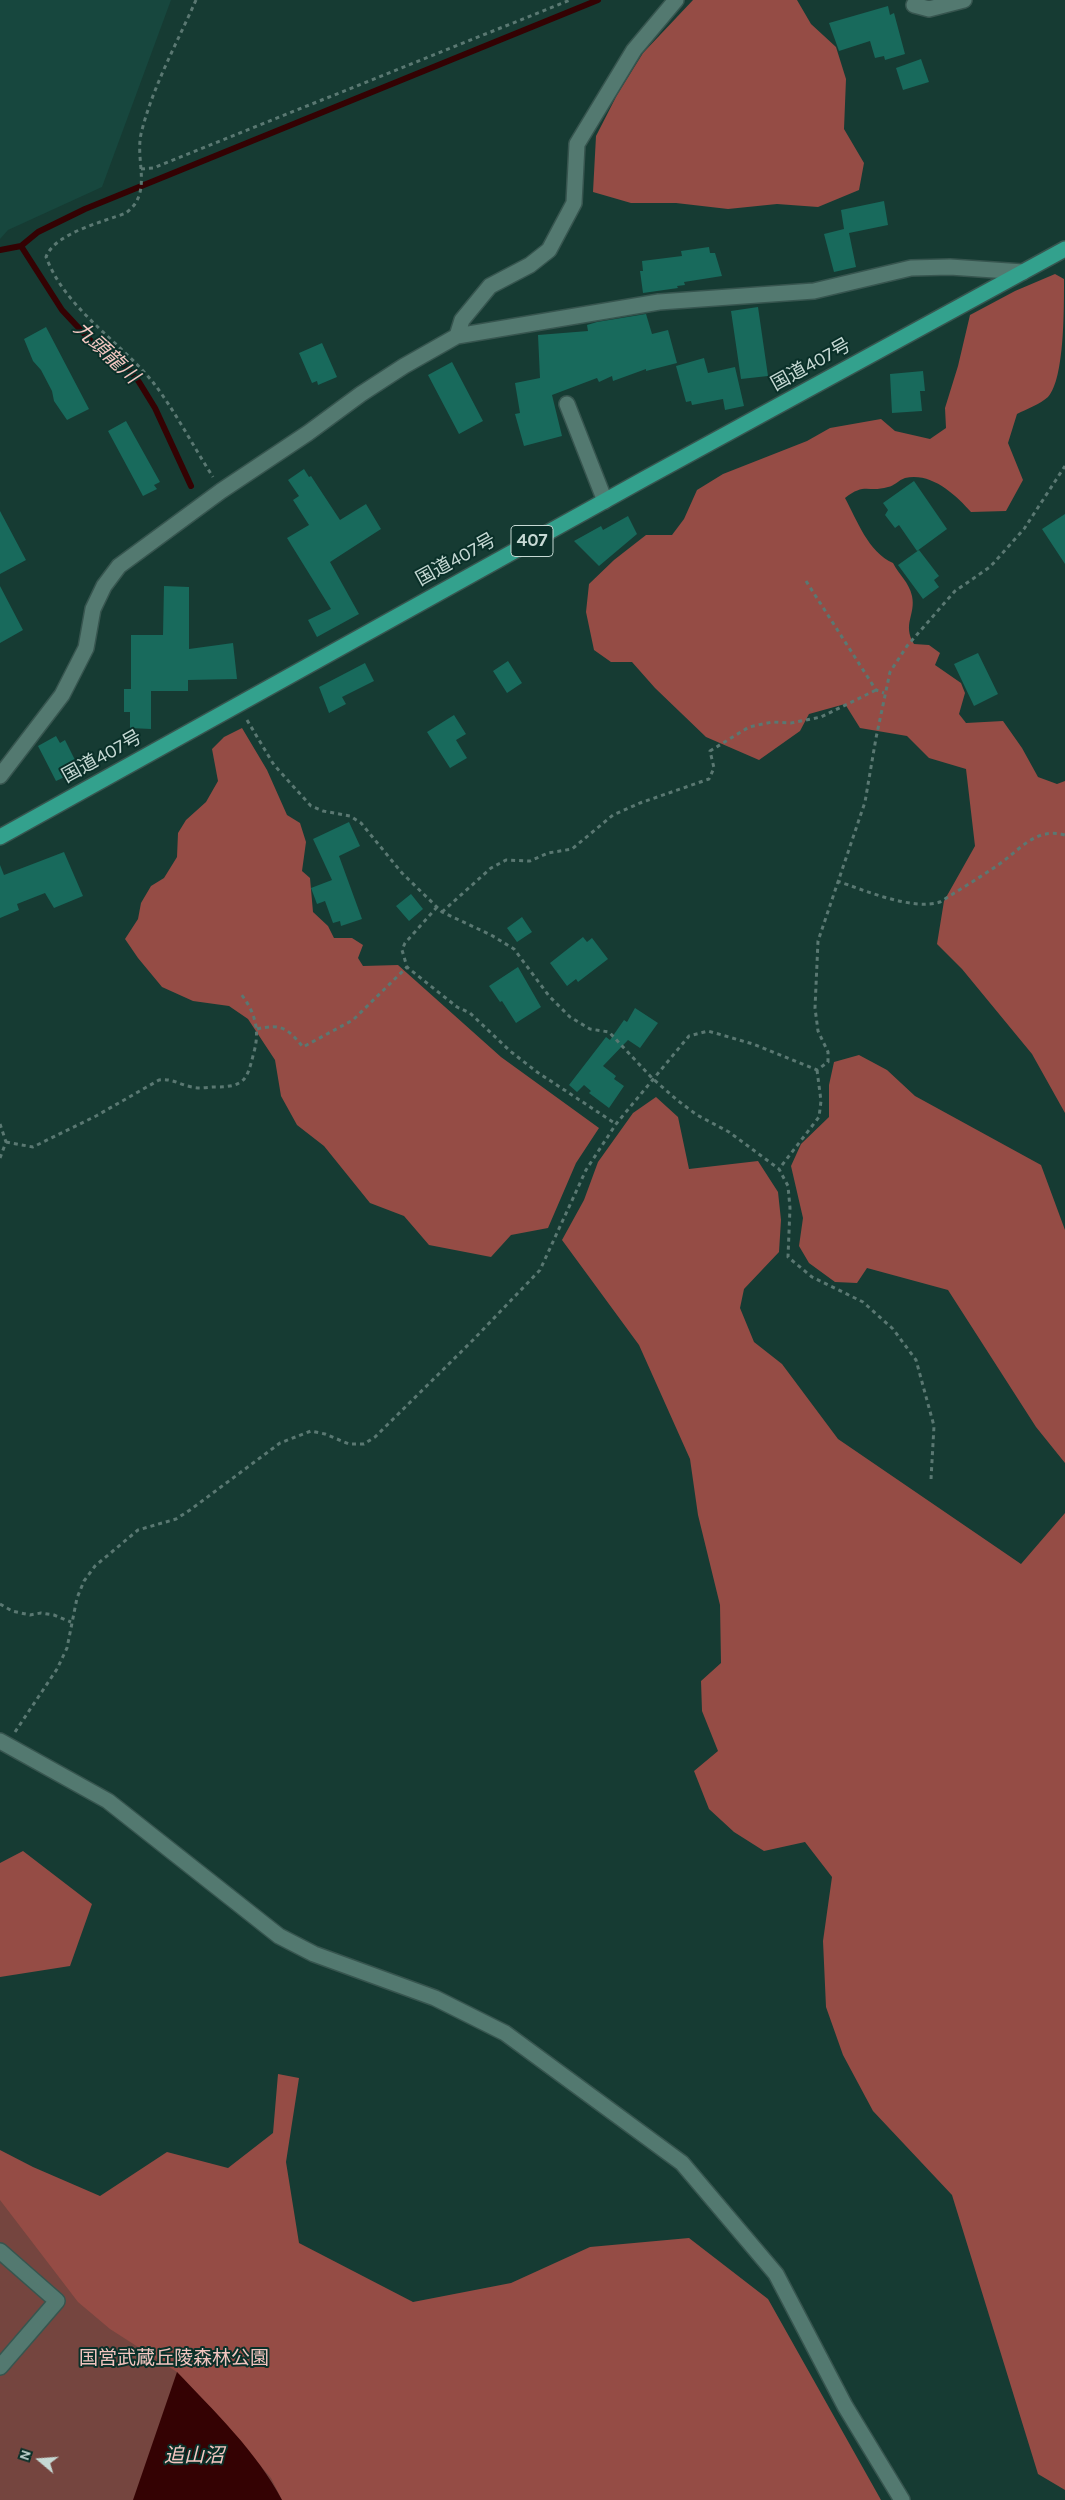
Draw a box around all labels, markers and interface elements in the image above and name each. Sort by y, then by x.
water label: 九頭龍川 [69,317,143,389]
street label: 国道407号 [767,334,855,396]
road number: 407 [511,526,553,556]
street label: 国道407号 [412,529,500,591]
street label: 国道407号 [58,726,146,788]
park label: 国営武蔵丘陵森林公園 [79,2348,269,2370]
north arrow [15,2435,65,2485]
water label: 追山沼 [164,2444,224,2468]
text: N [16,2448,35,2463]

